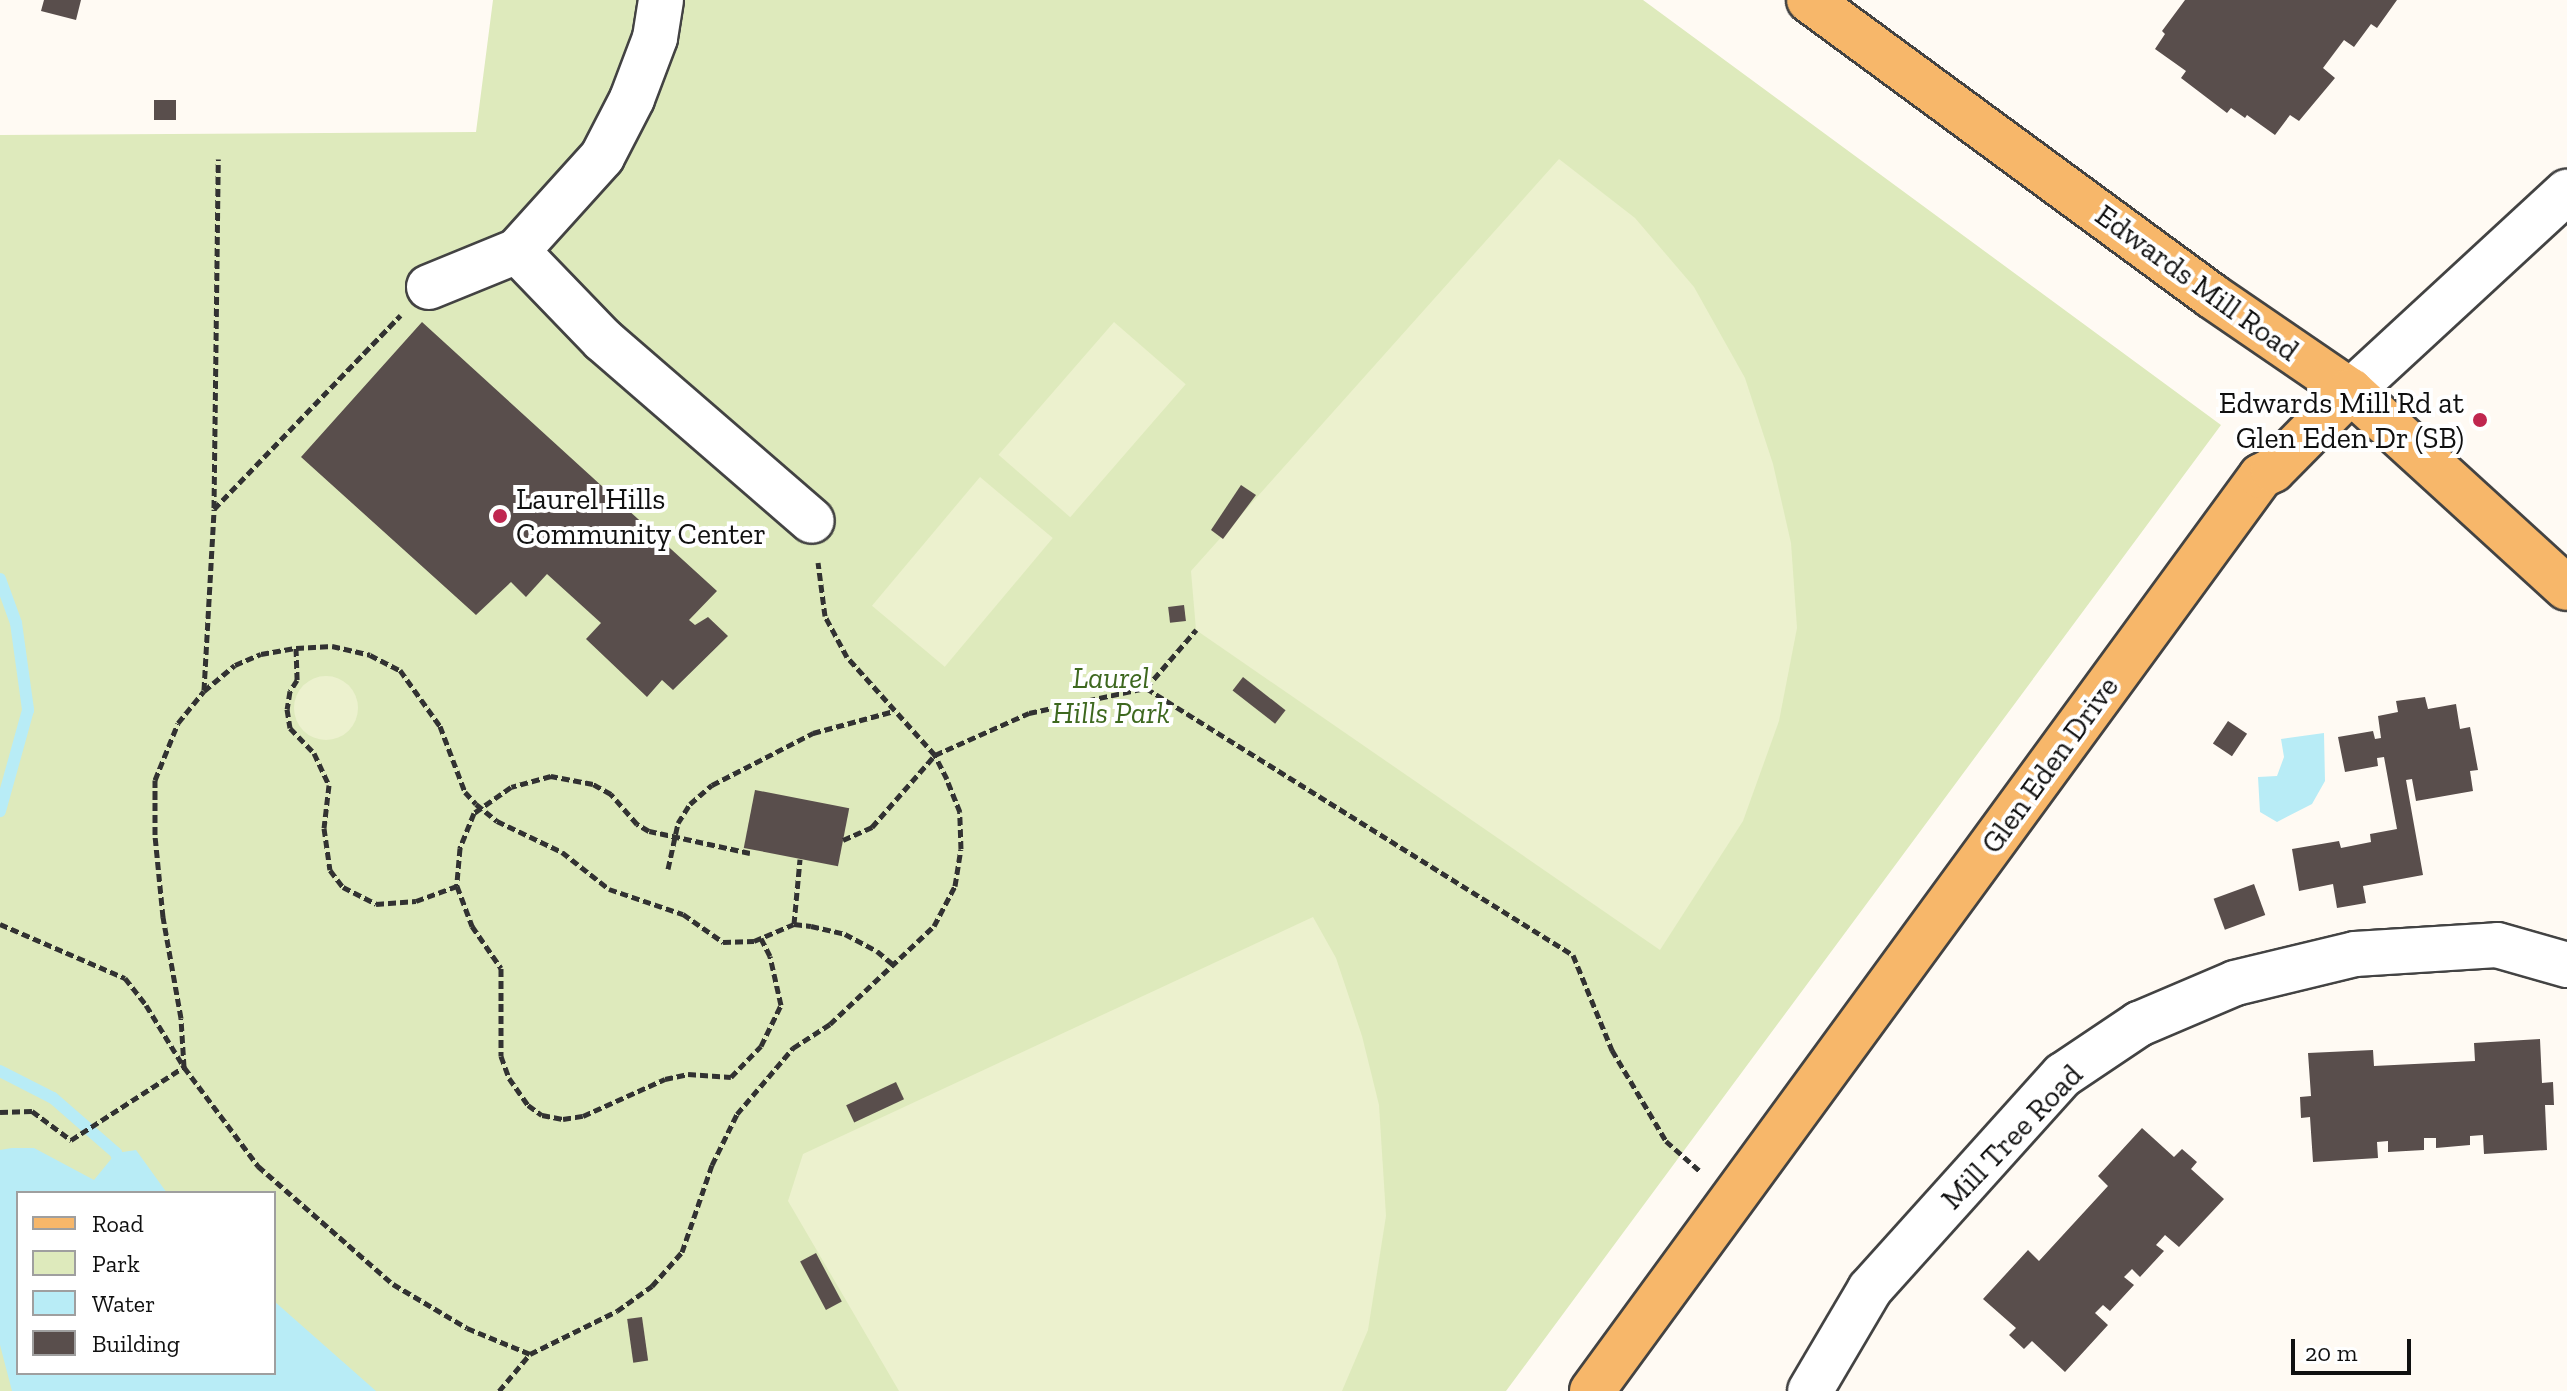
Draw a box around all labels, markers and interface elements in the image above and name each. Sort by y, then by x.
street label: Edwards Mill Road [2088,197,2306,369]
place label: Edwards Mill Rd at Glen Eden Dr (SB) [2219,385,2464,456]
marker: Edwards Mill Rd at Glen Eden Dr (SB) [2471,411,2489,429]
place label: Laurel Hills Community Center [516,481,767,552]
marker: Laurel Hills Community Center [491,507,509,525]
park label: Laurel Hills Park [1052,660,1170,730]
street label: Glen Eden Drive [1974,670,2126,860]
street label: Mill Tree Road [1934,1057,2090,1217]
legend [16,1191,276,1375]
text: Road [92,1209,144,1238]
text: Park [92,1249,140,1278]
text: Water [92,1289,155,1318]
scale bar [2295,1323,2415,1373]
text: Building [92,1329,180,1358]
text: 20 m [2305,1338,2357,1367]

